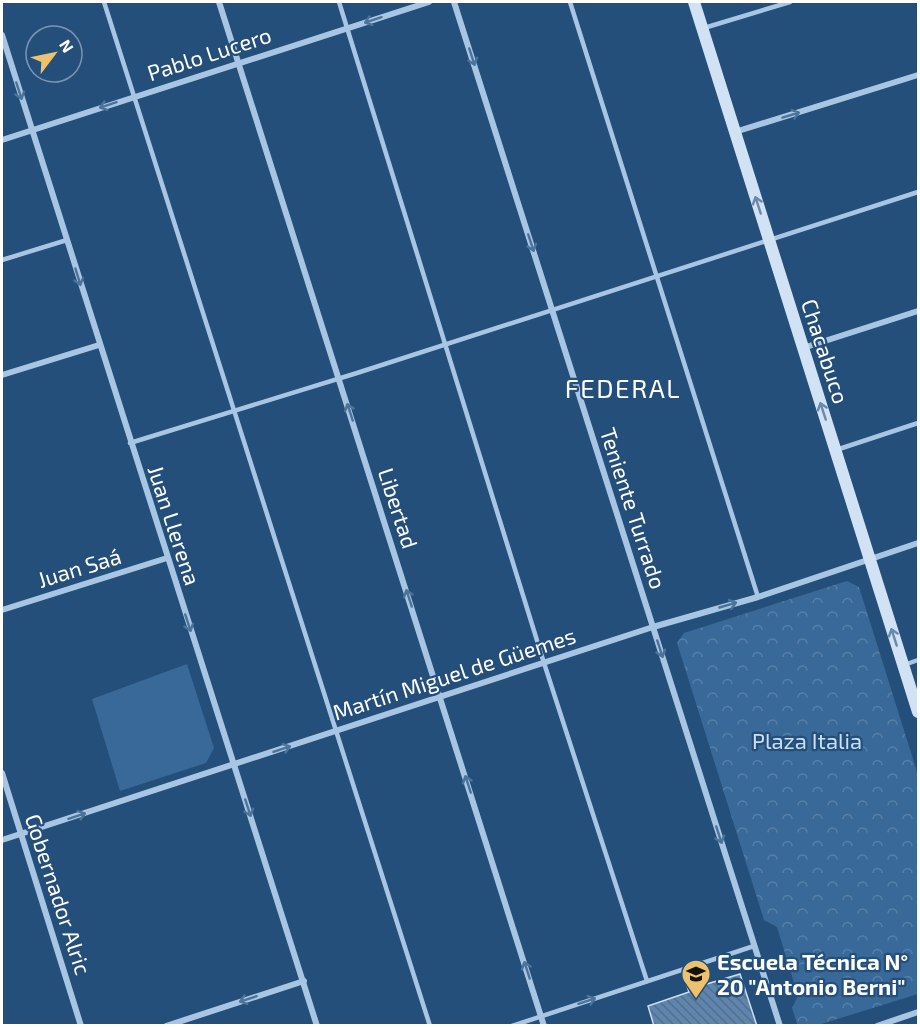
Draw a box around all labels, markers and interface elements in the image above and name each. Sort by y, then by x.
one-way arrow [364,15,383,26]
street label: Pablo Lucero [144,21,274,85]
north arrow [24,24,84,84]
text: N [56,36,78,56]
one-way arrow [467,47,478,66]
one-way arrow [14,81,25,100]
one-way arrow [99,101,118,112]
one-way arrow [781,109,800,120]
one-way arrow [752,196,763,215]
one-way arrow [526,233,537,252]
one-way arrow [73,267,84,286]
street label: Chacabuco [797,295,855,407]
district label: FEDERAL [565,372,681,403]
one-way arrow [817,402,828,421]
one-way arrow [343,403,354,422]
street label: Teniente Turrado [596,424,672,592]
street label: Juan Llerena [143,462,207,588]
street label: Libertad [374,465,424,551]
street label: Juan Saá [34,542,124,592]
one-way arrow [403,589,414,608]
one-way arrow [718,599,737,611]
one-way arrow [183,613,194,632]
street label: Martín Miguel de Güemes [329,621,579,725]
one-way arrow [888,628,899,647]
one-way arrow [655,639,666,658]
park label: Plaza Italia [752,727,862,753]
one-way arrow [272,742,291,753]
one-way arrow [462,775,473,794]
one-way arrow [243,798,254,817]
one-way arrow [67,809,86,820]
street label: Gobernador Alric [21,810,97,978]
one-way arrow [714,825,725,844]
place label: Escuela Técnica N° 20 "Antonio Berni" [717,948,908,999]
school or university icon: Escuela Técnica N° 20 "Antonio Berni" [680,958,712,1000]
one-way arrow [521,960,532,979]
one-way arrow [239,994,258,1005]
one-way arrow [577,994,596,1005]

